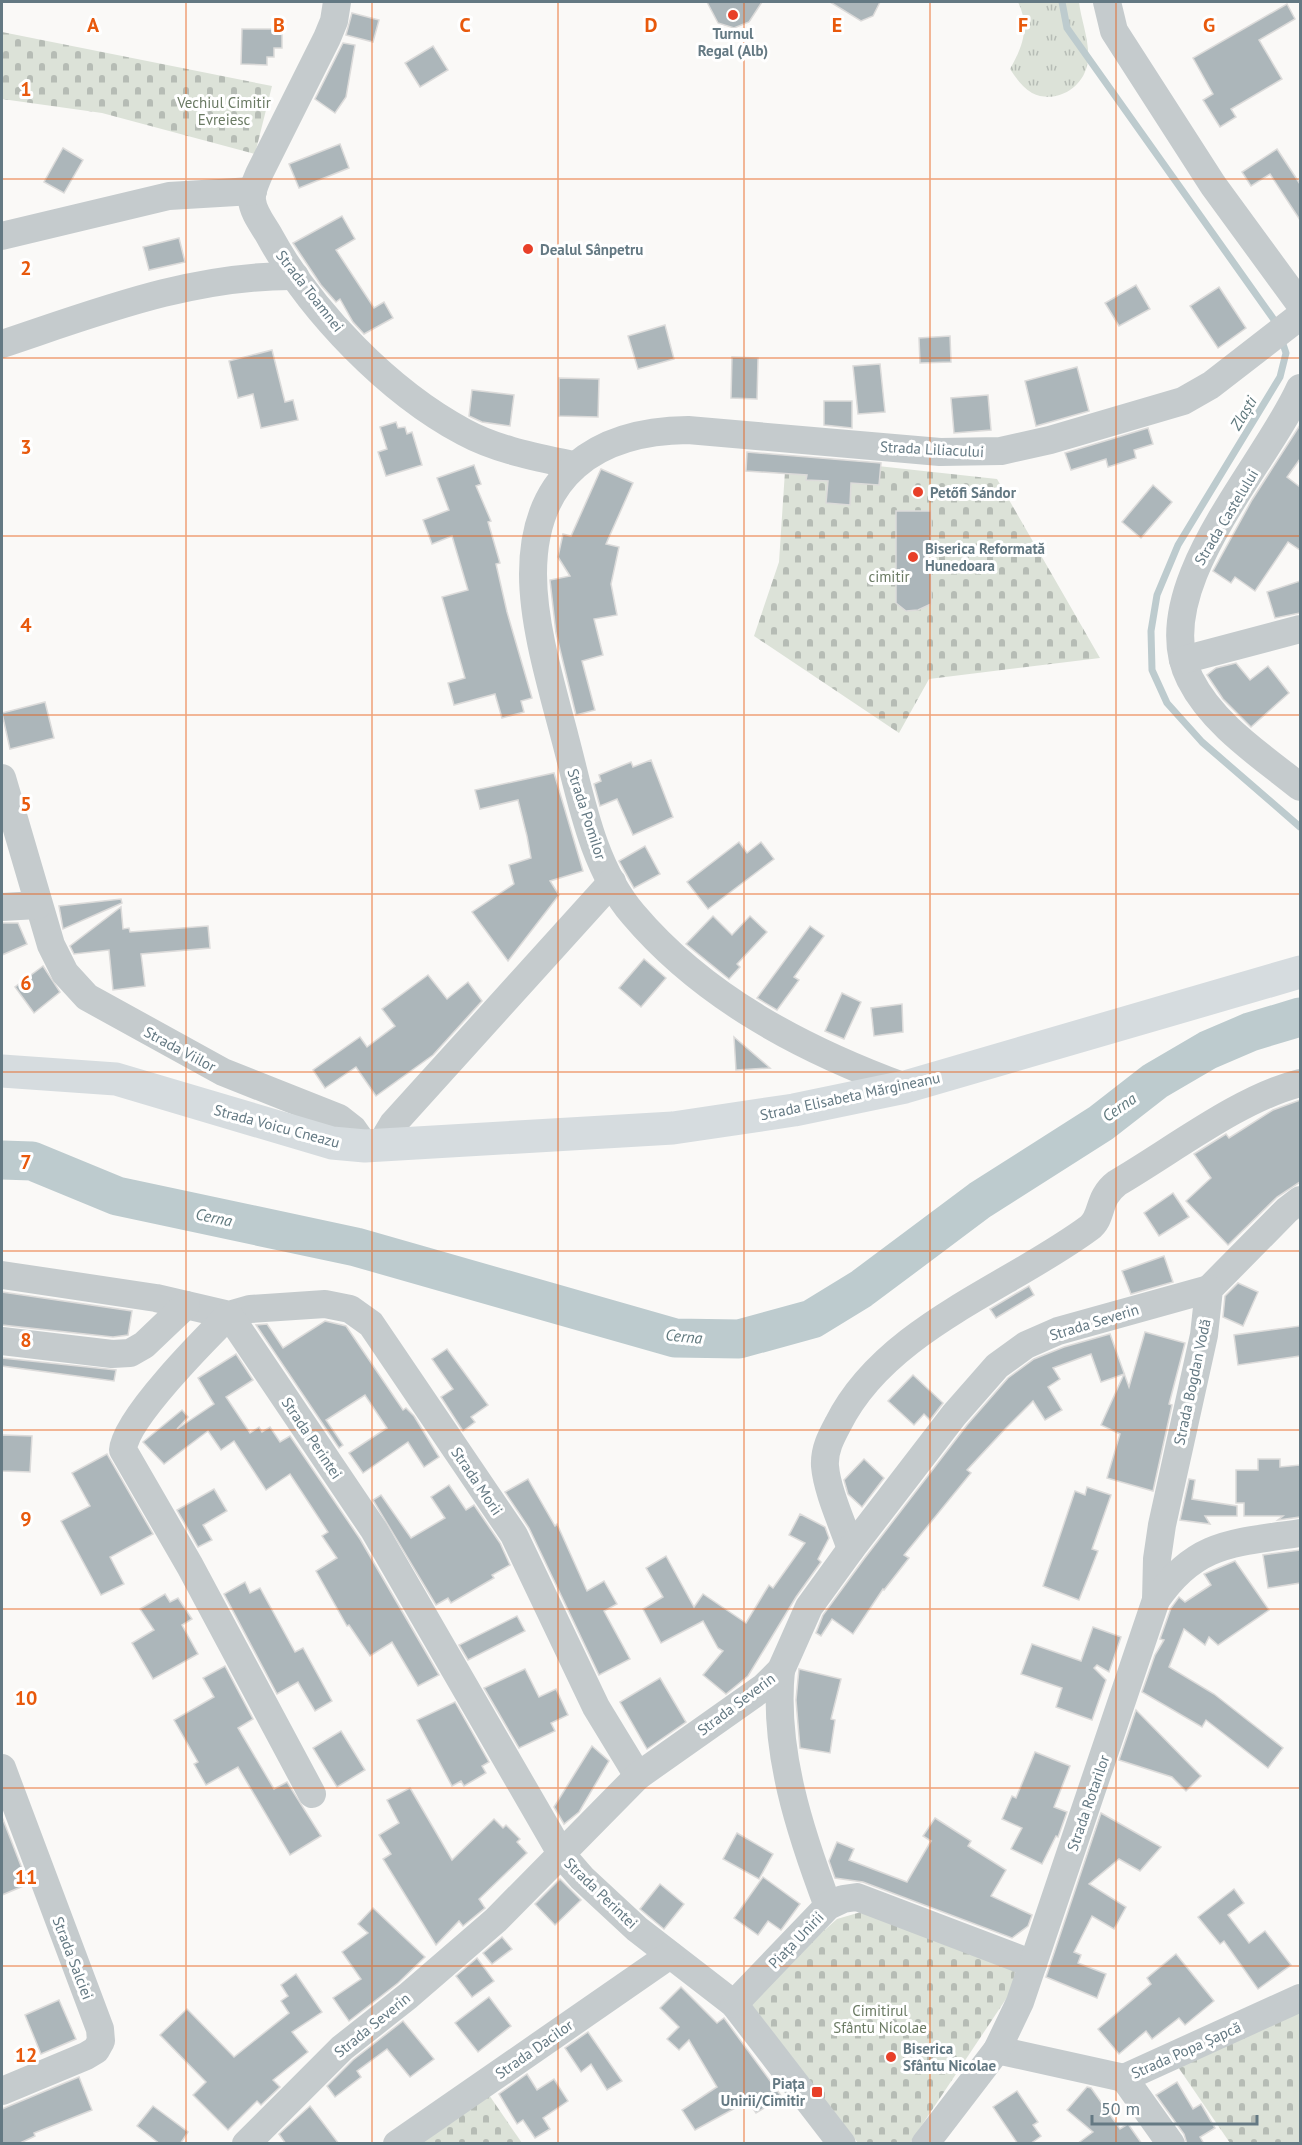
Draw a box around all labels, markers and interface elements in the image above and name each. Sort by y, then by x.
marker: Turnul Regal (Alb) [726,8,740,22]
text: A [87,12,100,38]
text: B [273,12,285,38]
text: C [459,12,471,38]
text: D [645,12,658,38]
text: E [832,12,842,38]
text: F [1018,12,1028,38]
text: G [1203,12,1215,38]
place label: Turnul Regal (Alb) [698,24,768,60]
text: 1 [20,76,32,102]
park label: Vechiul Cimitir Evreiesc [176,93,271,129]
place label: Dealul Sânpetru [540,240,643,259]
marker: Dealul Sânpetru [521,242,535,256]
street label: Strada Toamnei [272,246,348,336]
text: 2 [20,255,32,281]
water label: Zlaști [1225,392,1261,434]
text: 3 [20,434,32,460]
street label: Strada Liliacului [880,437,984,461]
street label: Strada Castelului [1190,466,1262,568]
place label: Petőfi Sándor [930,483,1017,502]
marker: Petőfi Sándor [911,485,925,499]
place label: Biserica Reformată Hunedoara [925,539,1045,575]
marker: Biserica Reformată Hunedoara [906,550,920,564]
park label: cimitir [868,567,910,586]
text: 4 [20,612,32,638]
street label: Strada Pomilor [563,766,611,862]
text: 5 [20,791,32,817]
text: 6 [20,970,32,996]
street label: Strada Viilor [141,1022,219,1076]
street label: Strada Elisabeta Mărgineanu [758,1068,942,1124]
water label: Cerna [1098,1088,1140,1126]
street label: Strada Voicu Cneazu [212,1100,342,1152]
text: 7 [20,1149,32,1175]
water label: Cerna [194,1203,234,1231]
street label: Strada Severin [1047,1299,1141,1345]
street label: Strada Bogdan Vodă [1169,1317,1215,1447]
water label: Cerna [665,1324,704,1348]
text: 8 [20,1327,32,1353]
street label: Strada Perintei [278,1394,346,1482]
street label: Strada Morii [447,1443,507,1519]
text: 9 [20,1506,32,1532]
street label: Strada Severin [693,1669,779,1739]
text: 10 [15,1685,37,1711]
street label: Strada Rotarilor [1063,1752,1113,1854]
street label: Strada Perintei [560,1853,642,1933]
text: 11 [15,1864,37,1890]
street label: Piața Unirii [764,1908,828,1972]
street label: Strada Salciei [48,1914,98,2002]
street label: Strada Severin [330,1989,414,2061]
park label: Cimitirul Sfântu Nicolae [833,2001,927,2037]
street label: Strada Dacilor [491,2015,577,2083]
street label: Strada Popa Șapcă [1128,2017,1244,2083]
place label: Biserica Sfântu Nicolae [903,2039,997,2075]
text: 12 [15,2042,37,2068]
marker: Biserica Sfântu Nicolae [884,2050,898,2064]
place label: Piața Unirii/Cimitir [721,2074,806,2110]
marker: Piața Unirii/Cimitir [810,2085,824,2099]
scale bar [1092,2088,1257,2126]
text: 50 m [1101,2097,1140,2120]

